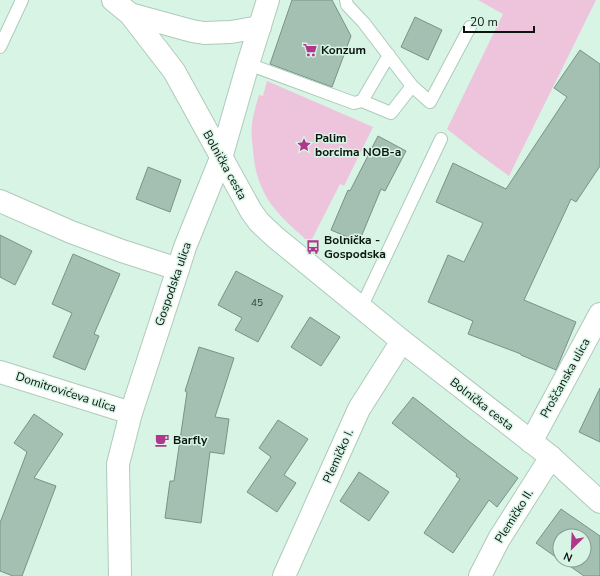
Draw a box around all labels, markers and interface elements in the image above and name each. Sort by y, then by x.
scale bar [464,8,534,34]
text: 20 m [470,14,498,30]
supermarket icon: Konzum [302,42,318,58]
place label: Konzum [321,42,366,58]
street label: Bolnička cesta [199,127,251,203]
place label: Palim borcima NOB-a [315,130,401,160]
place icon: Palim borcima NOB-a [296,137,312,153]
place label: Bolnička - Gospodska [324,232,386,262]
bus stop icon: Bolnička - Gospodska [305,239,321,255]
street label: Gospodska ulica [151,240,195,328]
house number: 45 [251,296,263,310]
street label: Proščanska ulica [536,335,594,421]
street label: Domitrovićeva ulica [14,368,118,416]
street label: Bolnička cesta [447,374,517,434]
street label: Plemičko I. [319,426,357,486]
cafe icon: Barfly [154,432,170,448]
place label: Barfly [173,432,208,448]
street label: Plemičko II. [491,486,537,546]
north arrow [552,528,592,568]
text: N [561,548,575,565]

